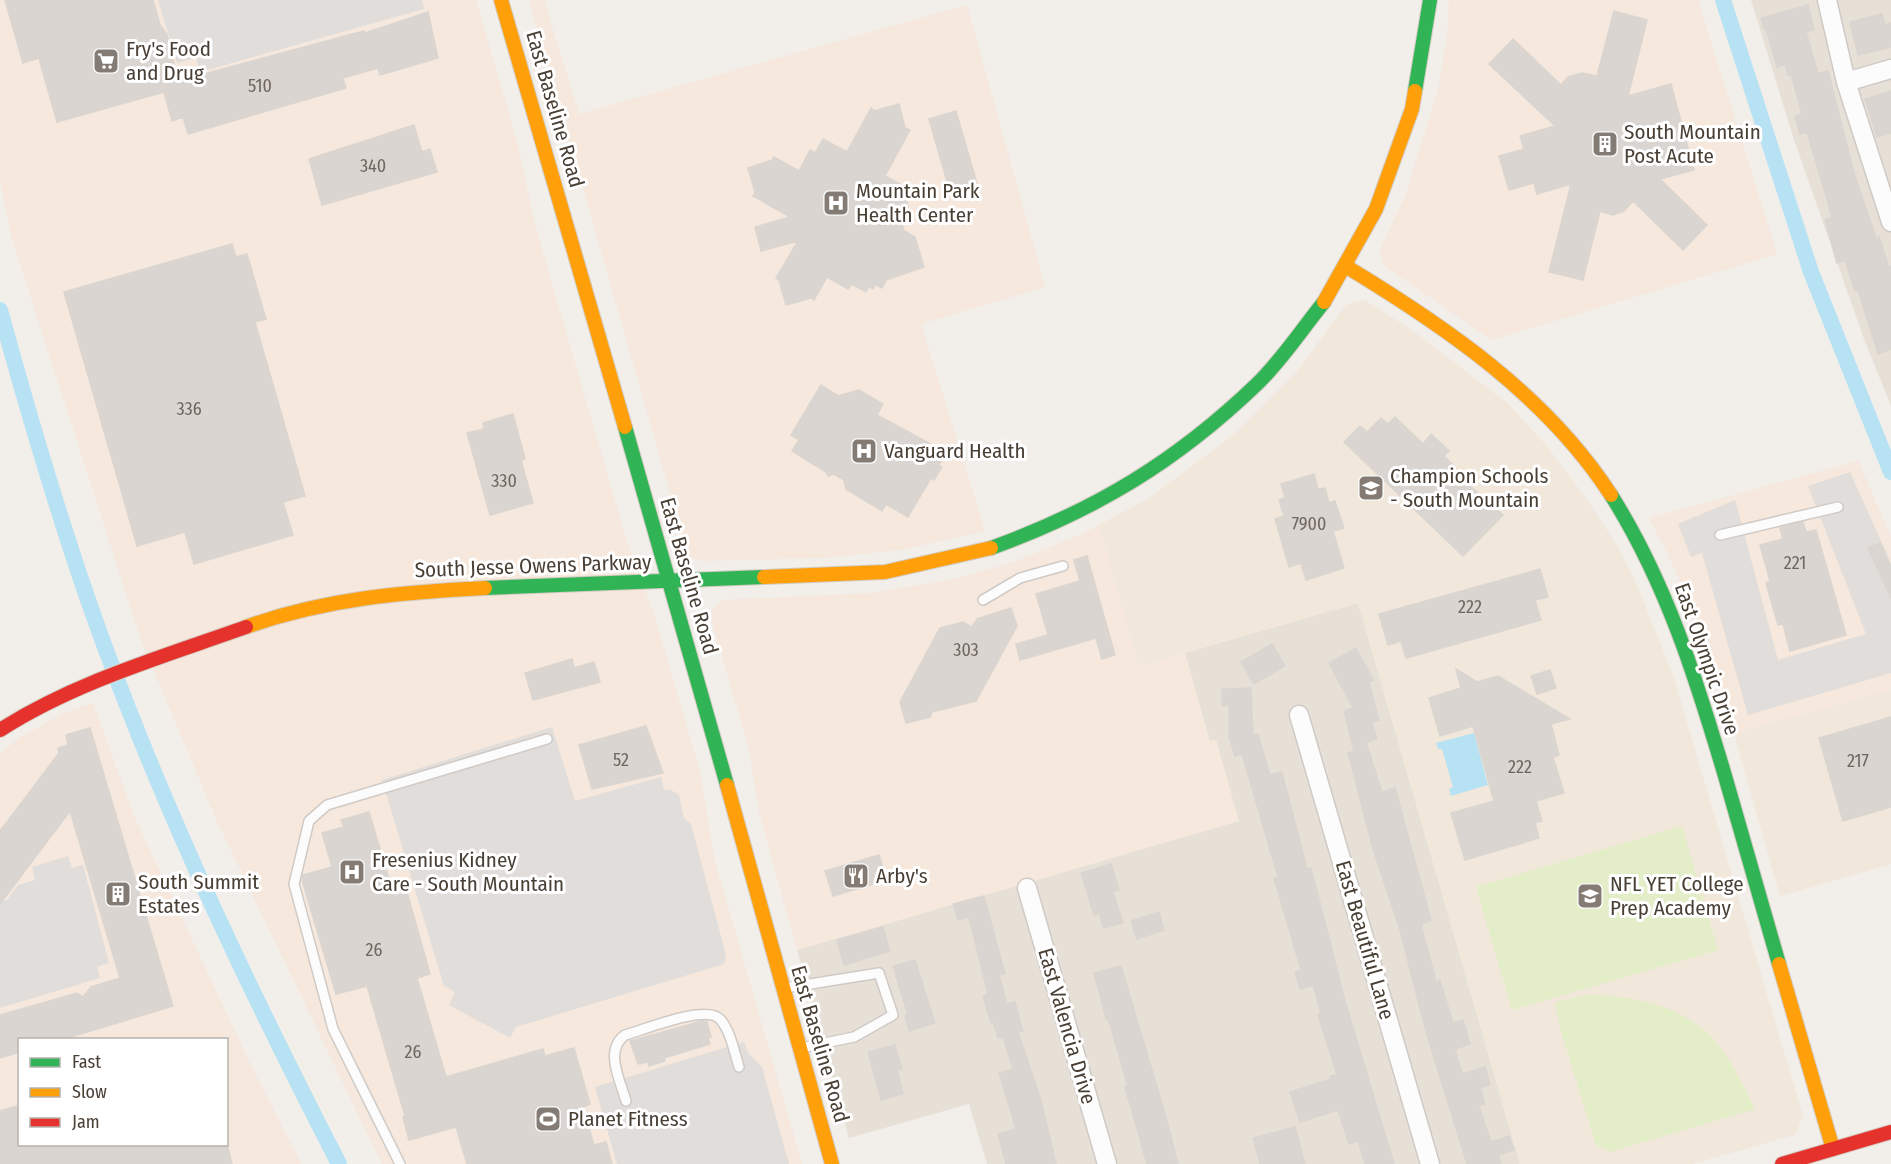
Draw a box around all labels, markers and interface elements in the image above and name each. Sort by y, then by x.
street label: East Baseline Road [520,27,590,191]
place label: Fry's Food and Drug [126,36,211,86]
supermarket icon: Fry's Food and Drug [91,46,121,76]
house number: 510 [248,75,272,97]
place label: South Mountain Post Acute [1624,119,1761,169]
building icon: South Mountain Post Acute [1590,129,1620,159]
house number: 340 [360,155,386,177]
place label: Mountain Park Health Center [856,178,980,228]
hospital icon: Mountain Park Health Center [821,188,851,218]
house number: 336 [176,398,202,420]
hospital icon: Vanguard Health [849,436,879,466]
place label: Vanguard Health [884,438,1026,464]
place label: Champion Schools - South Mountain [1390,463,1549,513]
house number: 330 [491,470,517,492]
school or university icon: Champion Schools - South Mountain [1356,473,1386,503]
street label: East Baseline Road [654,494,724,658]
house number: 7900 [1292,513,1326,535]
street label: South Jesse Owens Parkway [414,549,652,583]
house number: 221 [1784,552,1806,574]
street label: East Olympic Drive [1669,579,1745,739]
house number: 222 [1458,596,1482,618]
house number: 303 [953,639,979,661]
house number: 52 [613,749,629,771]
house number: 217 [1847,750,1869,772]
house number: 222 [1508,756,1532,778]
place label: Fresenius Kidney Care - South Mountain [372,847,564,897]
hospital icon: Fresenius Kidney Care - South Mountain [337,857,367,887]
street label: East Beautiful Lane [1330,857,1400,1023]
restaurant icon: Arby's [841,861,871,891]
place label: Arby's [876,863,928,889]
place label: South Summit Estates [138,869,259,919]
place label: NFL YET College Prep Academy [1610,871,1744,921]
building icon: South Summit Estates [103,879,133,909]
school or university icon: NFL YET College Prep Academy [1575,881,1605,911]
house number: 26 [366,939,383,961]
street label: East Valencia Drive [1032,945,1102,1107]
street label: East Baseline Road [785,962,855,1126]
legend [18,1038,228,1146]
house number: 26 [405,1041,422,1063]
text: Fast [72,1051,101,1073]
text: Slow [72,1081,107,1103]
sports icon: Planet Fitness [533,1104,563,1134]
place label: Planet Fitness [568,1106,688,1132]
text: Jam [72,1111,100,1133]

